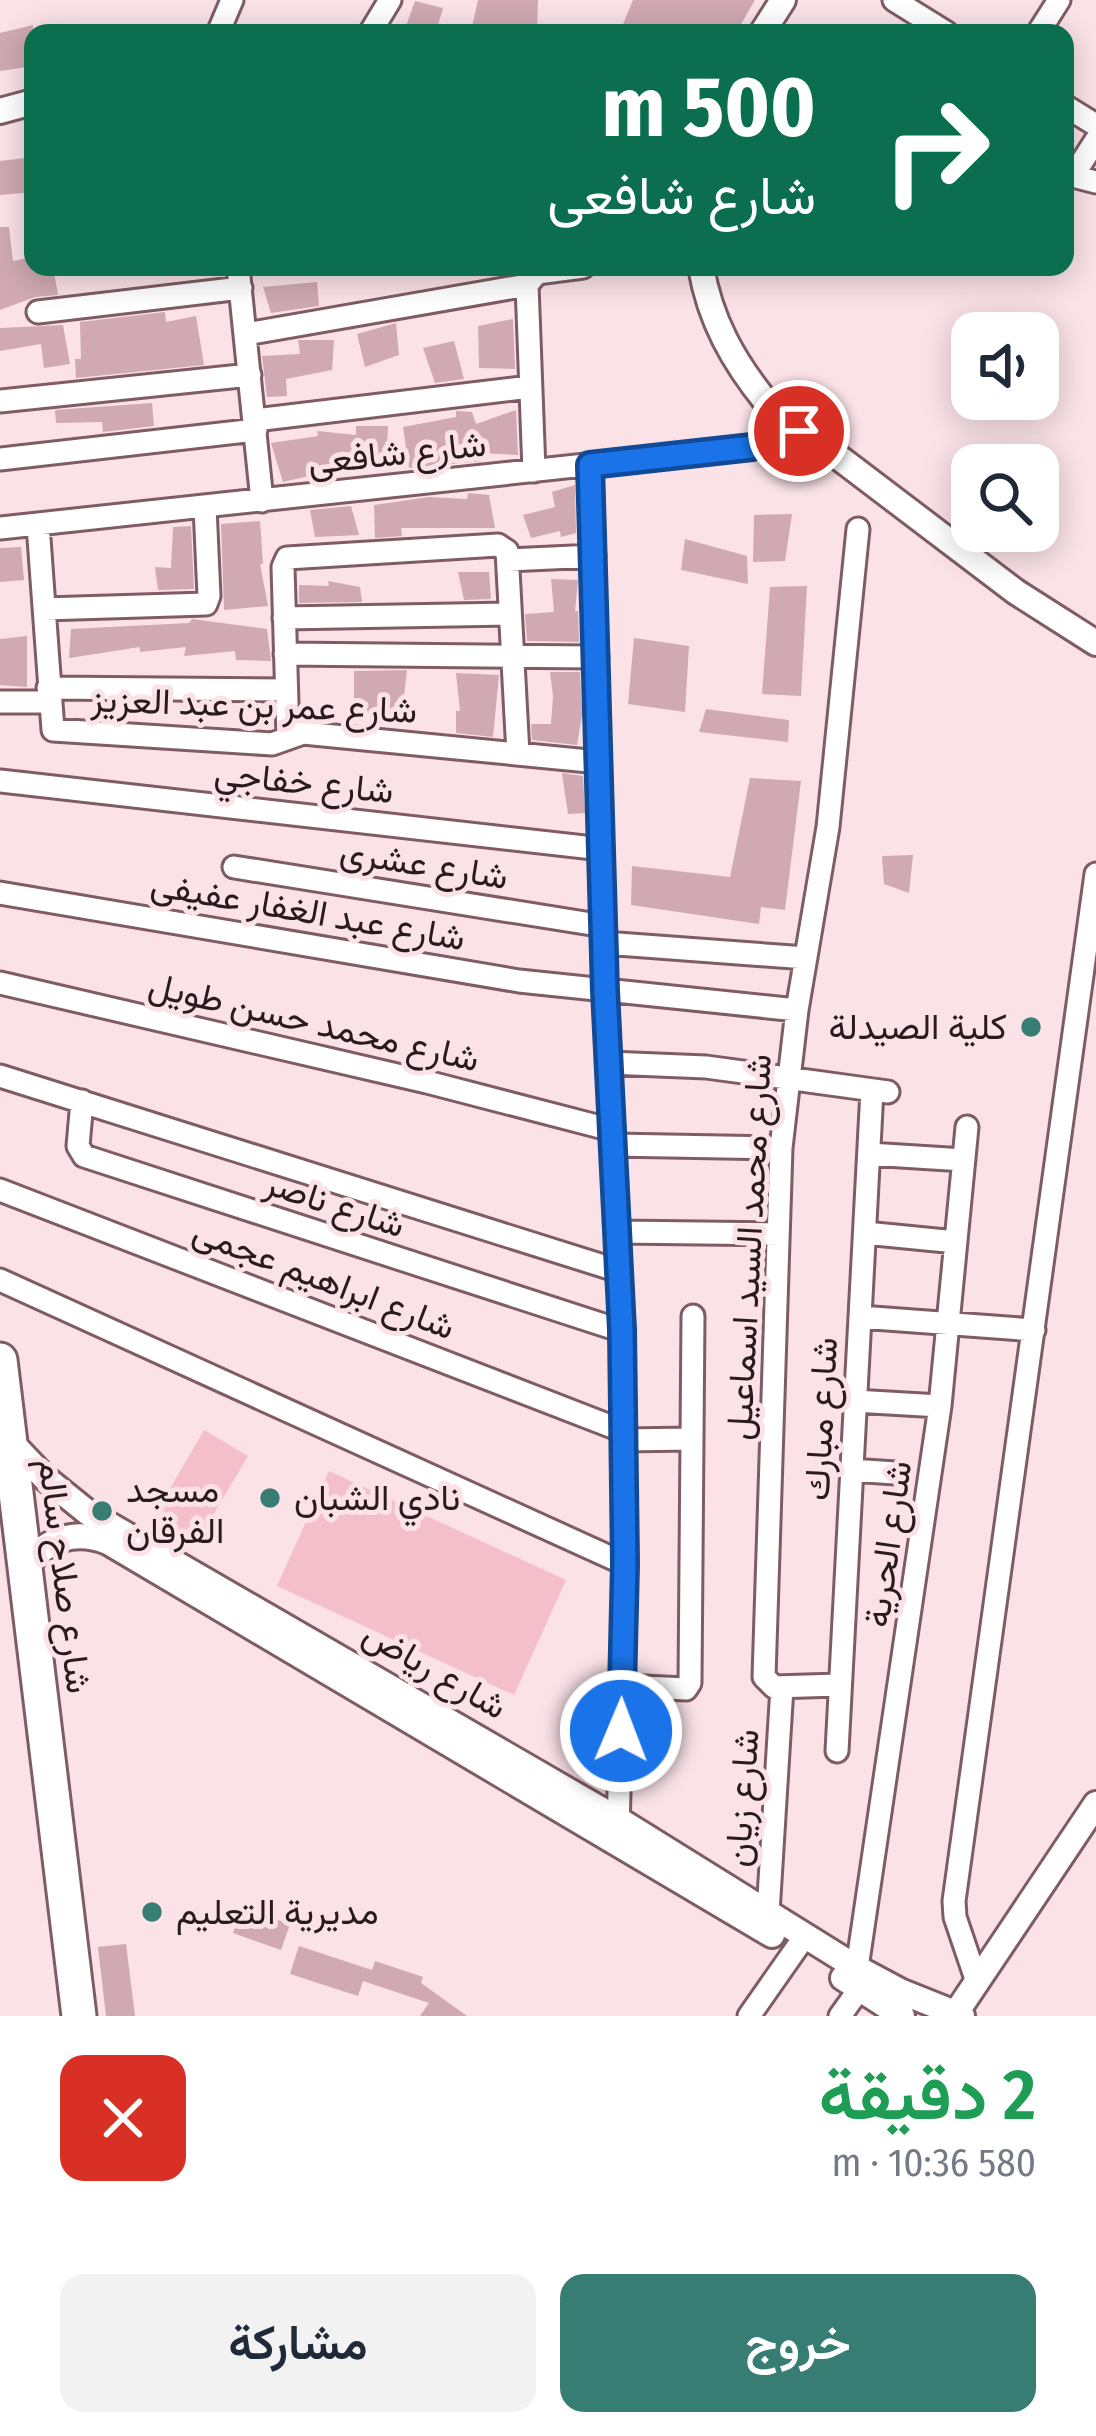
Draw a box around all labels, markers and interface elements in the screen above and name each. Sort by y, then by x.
text: 500 m [601,57,816,158]
icon: right [858,72,1014,228]
text: شارع شافعى [547,164,816,228]
map controls [951,312,1059,552]
button: sound [951,312,1059,420]
pin [748,380,850,482]
icon: arrive [766,398,832,464]
street label: شارع شافعى [306,422,489,486]
button: search [951,444,1059,552]
street label: شارع عمر بن عبد العزيز [89,677,418,735]
street label: شارع خفاجي [212,751,396,820]
street label: شارع عشرى [337,829,511,901]
street label: شارع عبد الغفار عفيفى [147,862,468,962]
street label: شارع محمد حسن طويل [144,963,484,1083]
place label: كلية الصيدلة [828,1005,1007,1049]
marker: كلية الصيدلة [1018,1014,1044,1040]
street label: شارع محمد السيد اسماعيل [717,1053,783,1441]
street label: شارع ناصر [258,1160,411,1249]
street label: شارع ابراهيم عجمى [186,1209,461,1351]
street label: شارع مبارك [795,1336,849,1502]
street label: شارع صلاح سالم [27,1456,101,1696]
street label: شارع الحرية [855,1458,923,1630]
place label: مسجد الفرقان [126,1468,224,1553]
place label: نادي الشبان [294,1476,460,1527]
marker: نادي الشبان [257,1485,283,1511]
marker: مسجد الفرقان [89,1498,115,1524]
street label: شارع رياض [354,1611,515,1730]
position arrow [558,1668,684,1794]
street label: شارع زيان [715,1728,771,1869]
place label: مديرية التعليم [176,1890,379,1935]
marker: مديرية التعليم [139,1899,165,1925]
text: 2 دقيقة [818,2052,1036,2138]
button: close [60,2055,186,2181]
text: 580 m · 10:36 [831,2140,1036,2186]
button: مشاركة [60,2274,536,2412]
button: خروج [560,2274,1036,2412]

